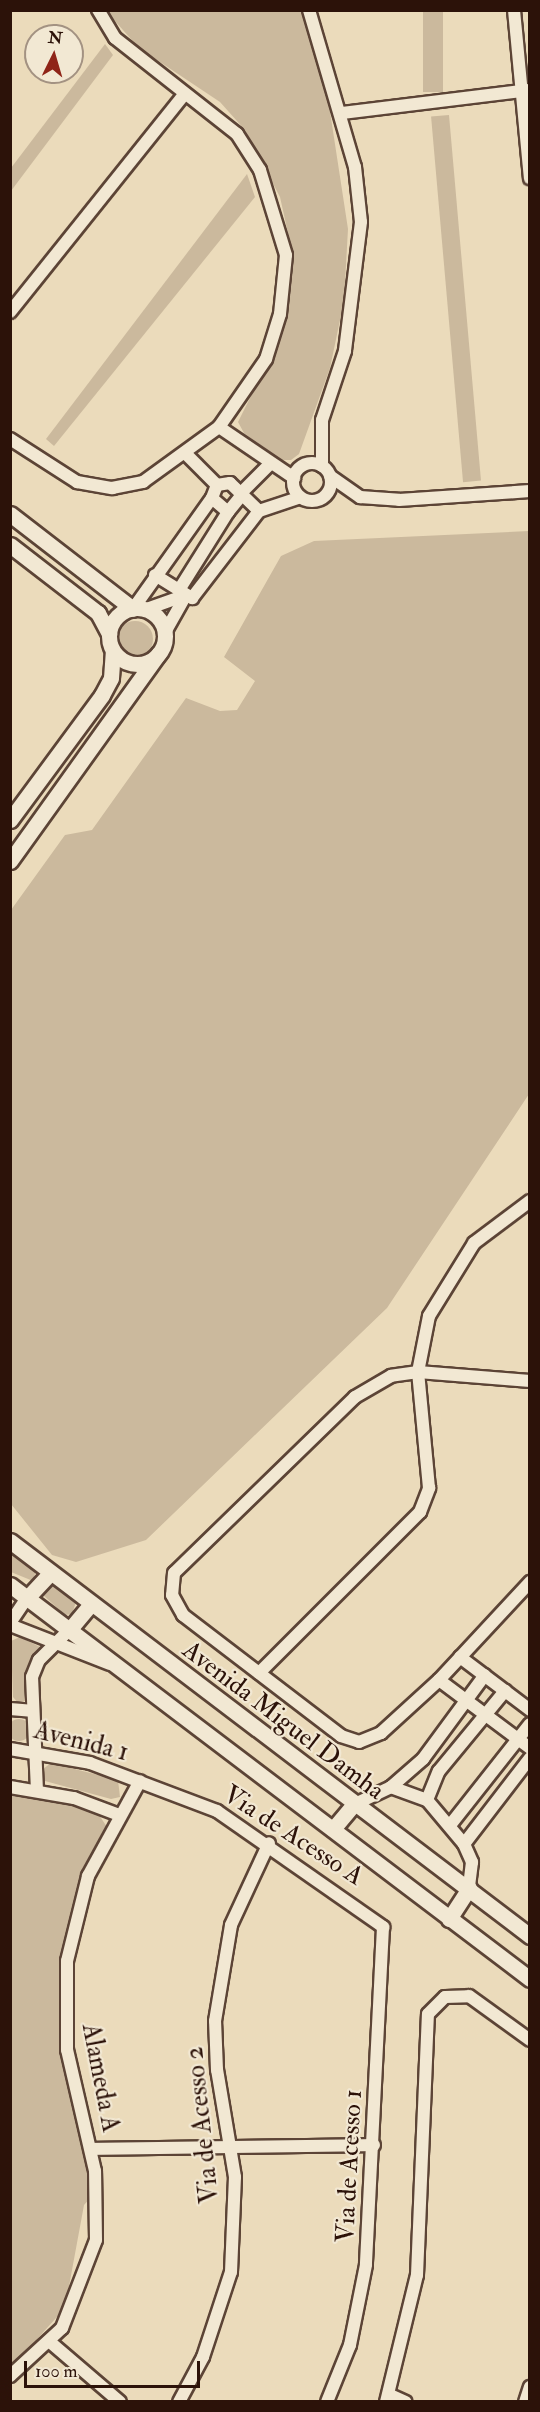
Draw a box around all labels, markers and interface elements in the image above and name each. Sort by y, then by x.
north arrow [24,24,84,84]
text: N [47,27,63,49]
street label: Avenida Miguel Damha [176,1635,390,1807]
street label: Avenida 1 [31,1715,131,1769]
street label: Via de Acesso A [217,1779,369,1893]
street label: Alameda A [74,2021,126,2135]
street label: Via de Acesso 2 [179,2045,227,2205]
street label: Via de Acesso 1 [330,2089,370,2243]
scale bar [27,2349,202,2387]
text: 100 m [35,2360,78,2383]

